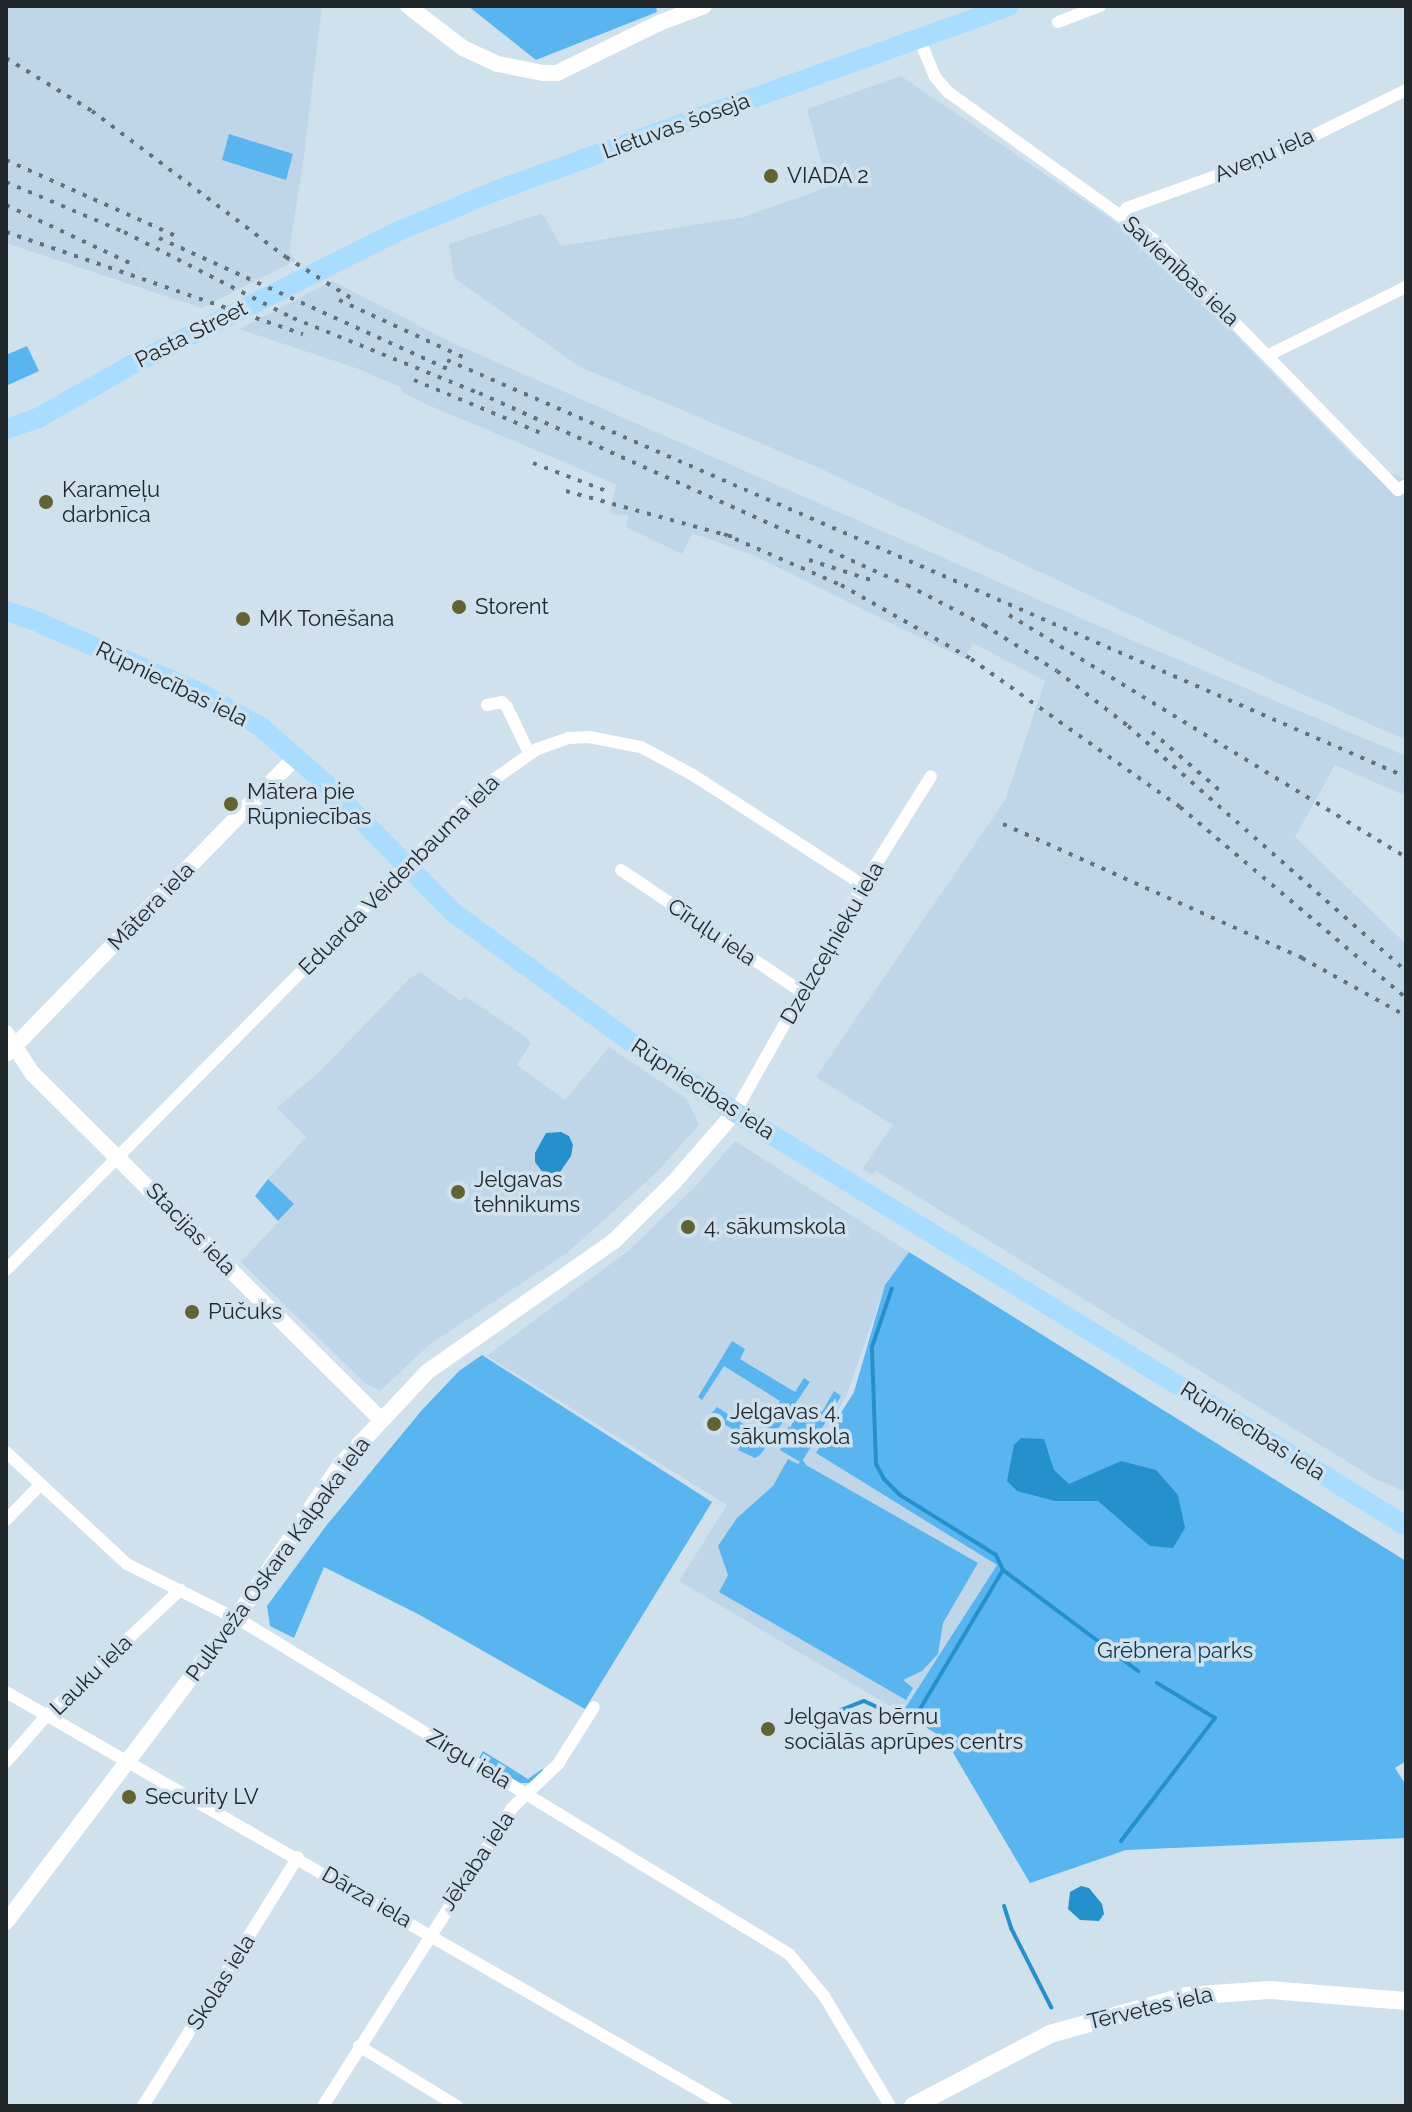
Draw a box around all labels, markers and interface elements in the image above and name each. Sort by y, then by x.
street label: Lietuvas šoseja [599,87,753,165]
street label: Aveņu iela [1210,122,1318,188]
place label: VIADA 2 [787,163,869,189]
marker: VIADA 2 [762,167,780,185]
street label: Savienības iela [1117,210,1245,332]
street label: Pasta Street [131,295,251,373]
place label: Karameļu darbnīca [62,476,160,528]
marker: Karameļu darbnīca [37,493,55,511]
place label: Storent [475,594,549,620]
marker: Storent [450,598,468,616]
place label: MK Tonēšana [259,606,395,632]
marker: MK Tonēšana [234,610,252,628]
street label: Rūpniecības iela [92,636,252,732]
street label: Eduarda Veidenbauma iela [293,769,505,981]
place label: Mātera pie Rūpniecības [247,778,371,830]
marker: Mātera pie Rūpniecības [222,795,240,813]
street label: Mātera iela [103,856,199,956]
street label: Dzelzceļnieku iela [775,857,889,1029]
street label: Cīruļu iela [663,893,761,971]
street label: Rūpniecības iela [626,1033,780,1145]
place label: Jelgavas tehnikums [474,1166,580,1218]
street label: Stacijas iela [140,1177,242,1281]
marker: Jelgavas tehnikums [449,1183,467,1201]
place label: 4. sākumskola [704,1214,846,1240]
marker: 4. sākumskola [679,1218,697,1236]
place label: Pūčuks [208,1299,282,1325]
marker: Pūčuks [183,1303,201,1321]
street label: Rūpniecības iela [1176,1376,1330,1486]
place label: Jelgavas 4. sākumskola [730,1398,850,1450]
marker: Jelgavas 4. sākumskola [705,1415,723,1433]
street label: Pulkveža Oskara Kalpaka iela [180,1432,376,1686]
street label: Lauku iela [44,1629,138,1721]
park label: Grēbnera parks [1097,1638,1253,1664]
place label: Jelgavas bērnu sociālās aprūpes centrs [784,1703,1023,1754]
marker: Jelgavas bērnu sociālās aprūpes centrs [759,1720,777,1738]
street label: Zirgu iela [422,1723,516,1795]
place label: Security LV [145,1784,259,1810]
marker: Security LV [120,1788,138,1806]
street label: Jēkaba iela [434,1806,520,1916]
street label: Dārza iela [317,1861,417,1933]
street label: Skolas iela [181,1929,261,2035]
street label: Tērvetes iela [1085,1981,1215,2035]

